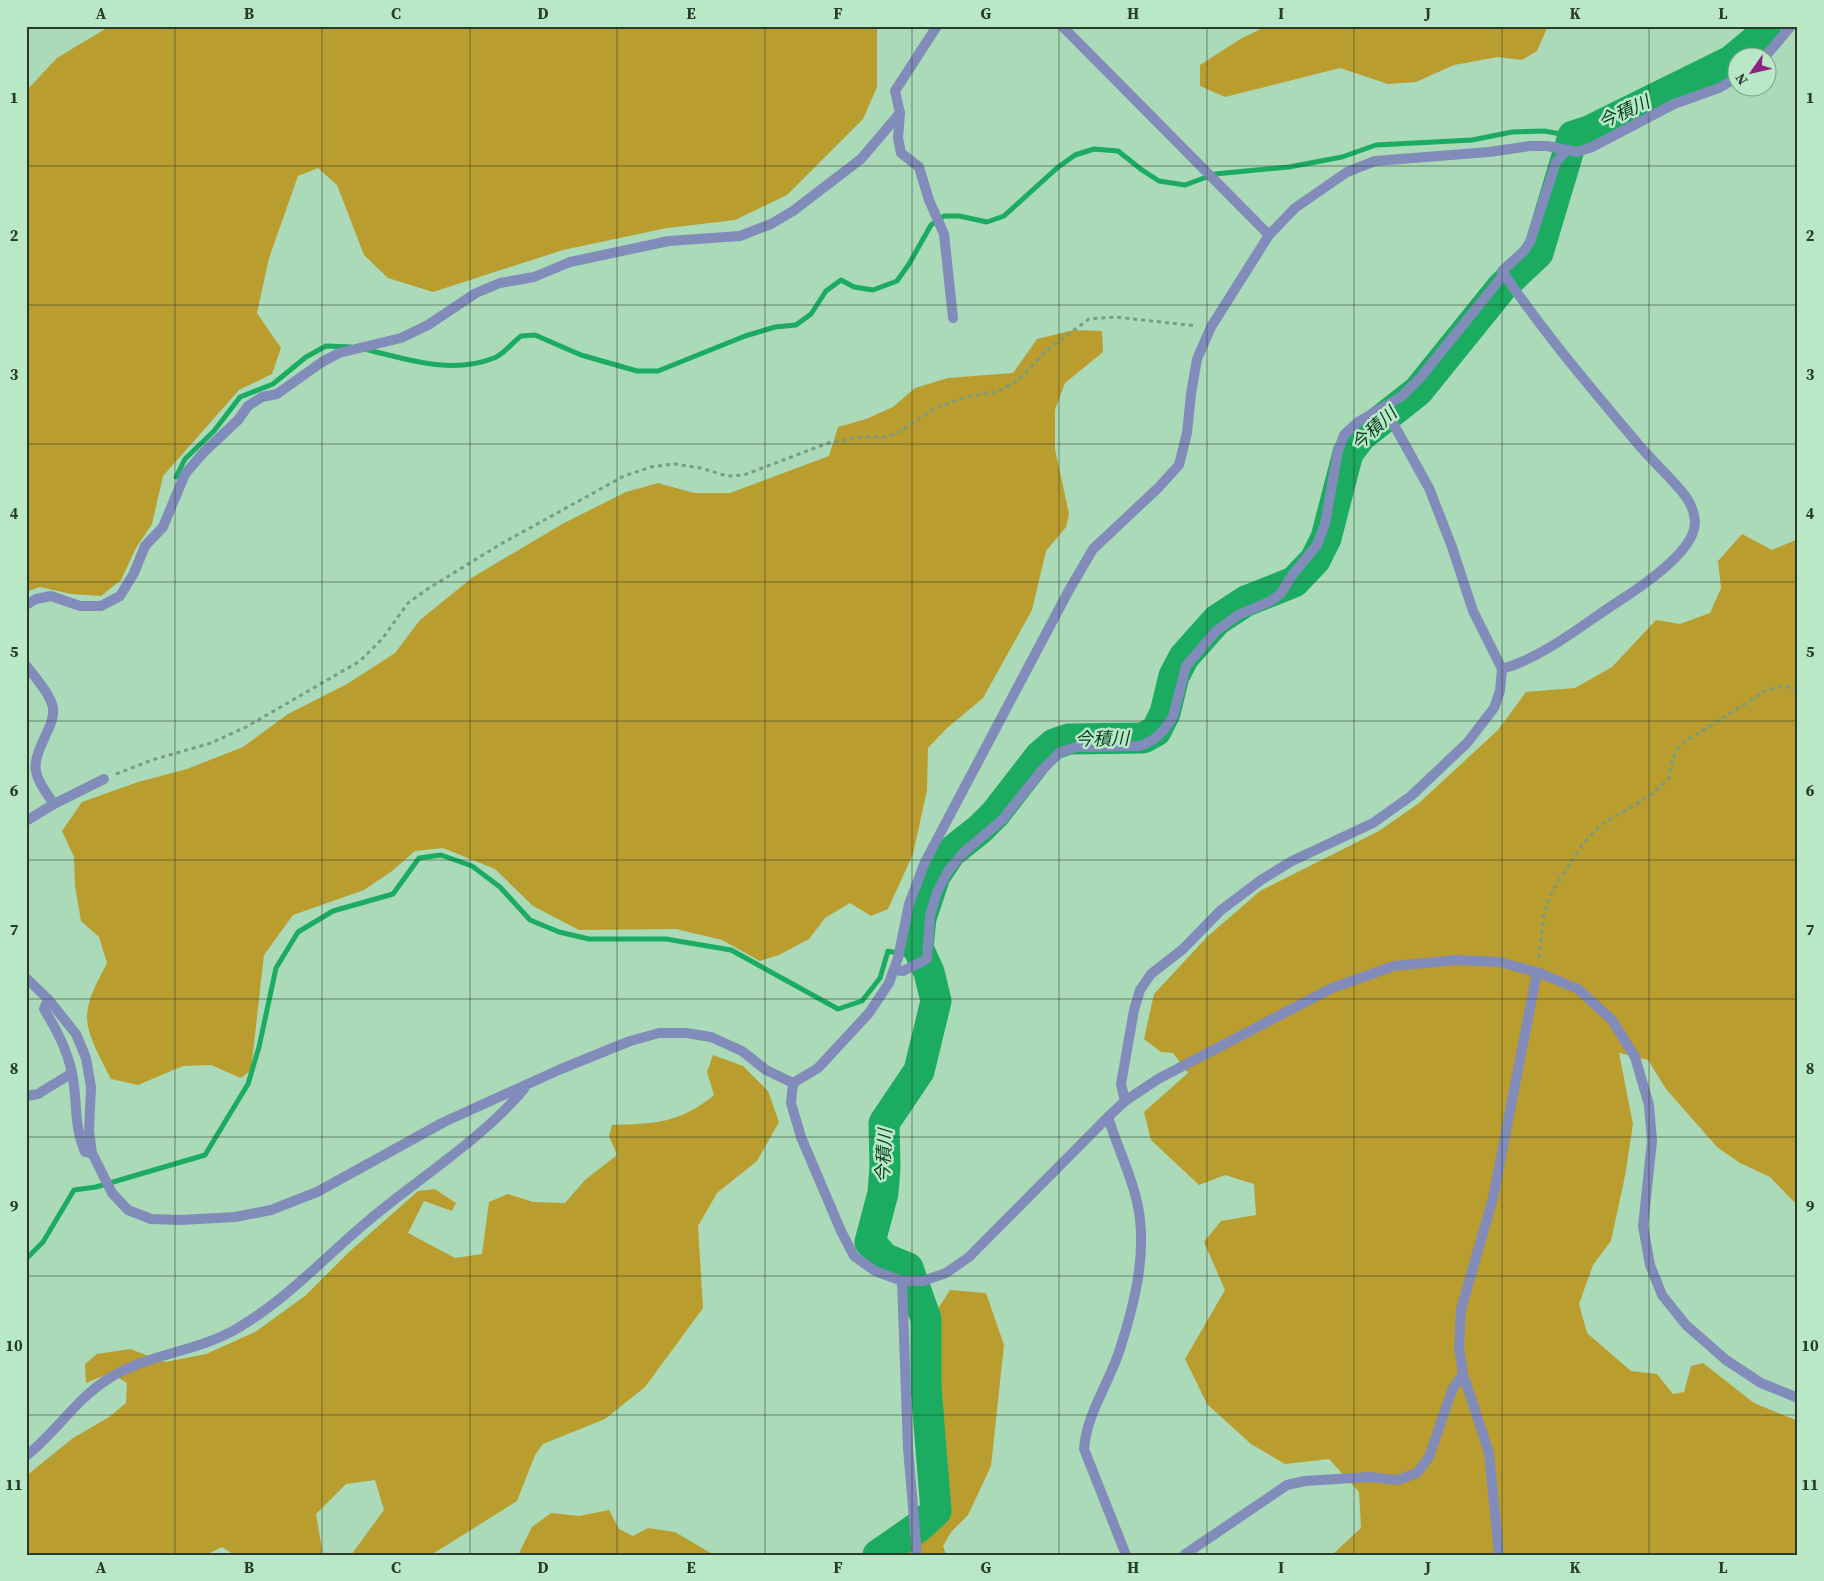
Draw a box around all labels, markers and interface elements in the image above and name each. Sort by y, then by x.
text: A [96,2,107,24]
text: B [244,2,255,24]
text: C [391,2,401,24]
text: D [537,2,549,24]
text: E [686,2,696,24]
text: F [833,2,843,24]
text: G [981,2,992,24]
text: H [1127,2,1139,24]
text: I [1278,2,1284,24]
text: J [1424,2,1431,24]
text: K [1569,2,1581,24]
text: L [1718,2,1728,24]
north arrow [1726,48,1776,98]
text: N [1730,69,1752,89]
text: 1 [10,86,18,108]
text: 1 [1806,86,1814,108]
water label: 今積川 [1594,88,1655,134]
text: 2 [10,224,19,246]
text: 2 [1806,224,1815,246]
text: 3 [10,363,19,385]
text: 3 [1806,363,1815,385]
water label: 今積川 [1345,400,1403,456]
text: 4 [10,502,19,524]
text: 4 [1806,502,1815,524]
text: 5 [10,640,19,662]
text: 5 [1806,640,1815,662]
water label: 今積川 [1075,725,1131,751]
text: 6 [10,779,19,801]
text: 6 [1806,779,1815,801]
text: 7 [10,918,19,940]
text: 7 [1806,918,1815,940]
text: 8 [10,1057,18,1079]
text: 8 [1806,1057,1814,1079]
water label: 今積川 [870,1126,898,1184]
text: 9 [10,1195,19,1217]
text: 9 [1806,1195,1815,1217]
text: 10 [5,1334,23,1356]
text: 10 [1801,1334,1819,1356]
text: 11 [5,1473,23,1495]
text: 11 [1801,1473,1819,1495]
text: A [96,1556,107,1578]
text: B [244,1556,255,1578]
text: C [391,1556,401,1578]
text: D [537,1556,549,1578]
text: E [686,1556,696,1578]
text: F [833,1556,843,1578]
text: G [981,1556,992,1578]
text: H [1127,1556,1139,1578]
text: I [1278,1556,1284,1578]
text: J [1424,1556,1431,1578]
text: K [1569,1556,1581,1578]
text: L [1718,1556,1728,1578]

